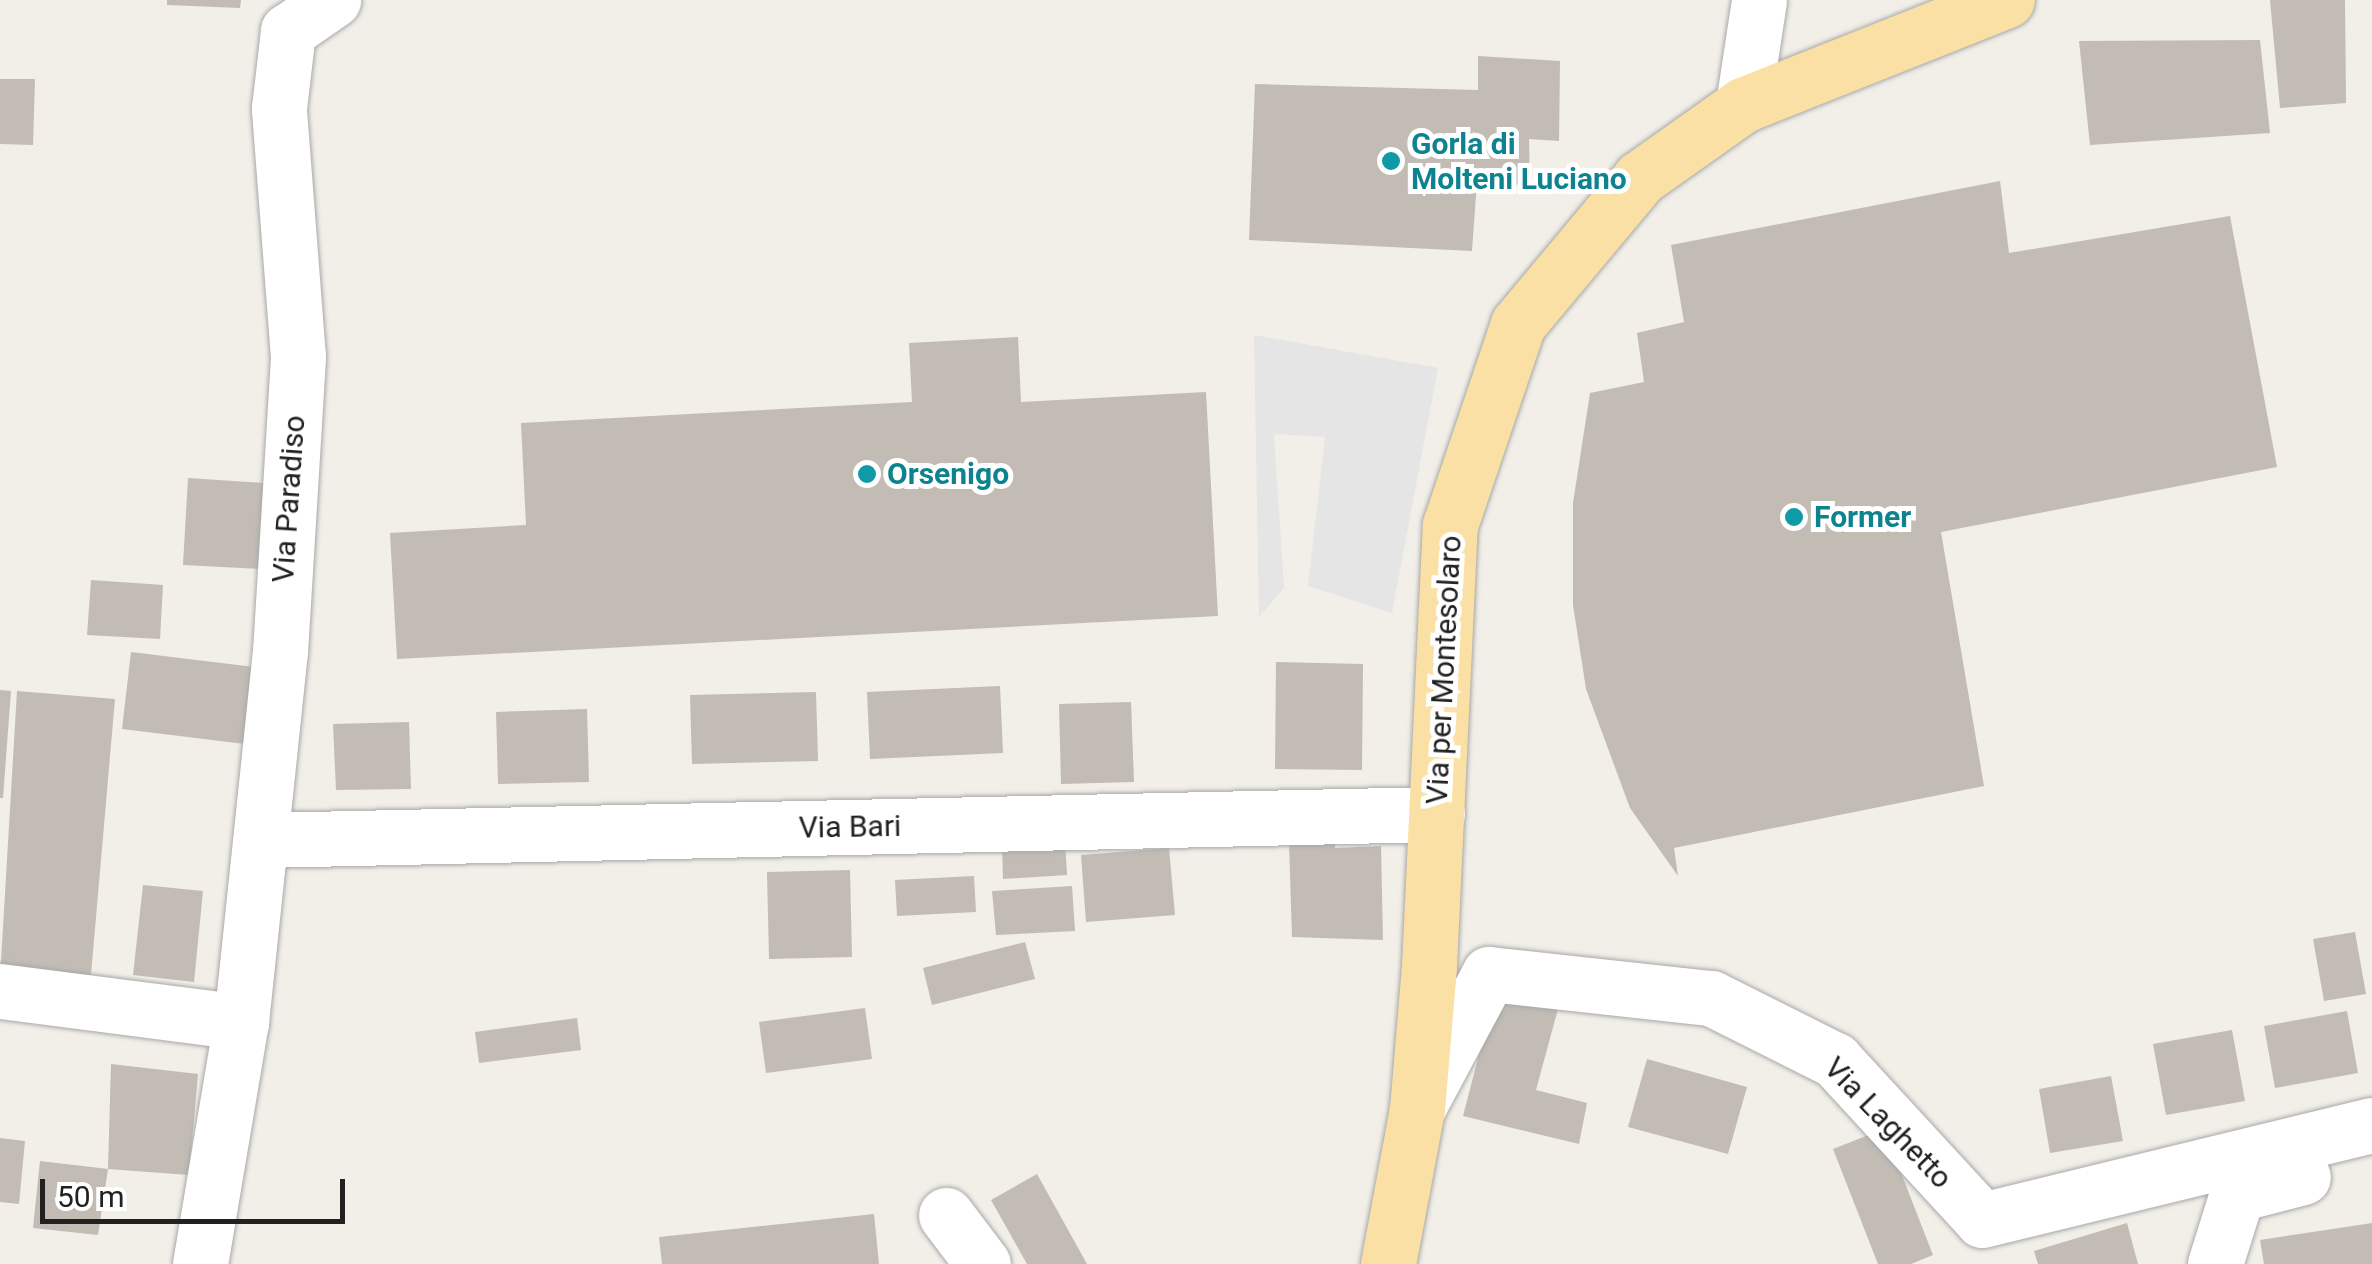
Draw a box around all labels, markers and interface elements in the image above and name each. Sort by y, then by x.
place label: Gorla di Molteni Luciano [1411,126,1627,196]
marker: Gorla di Molteni Luciano [1380,150,1402,172]
street label: Via Paradiso [265,414,313,584]
place label: Orsenigo [887,456,1009,492]
marker: Orsenigo [856,463,878,485]
place label: Former [1814,499,1911,535]
marker: Former [1783,506,1805,528]
street label: Via per Montesolaro [1419,535,1469,805]
street label: Via Bari [798,808,902,846]
street label: Via Laghetto [1817,1050,1959,1196]
scale bar [45,1159,350,1221]
text: 50 m [57,1179,124,1214]

